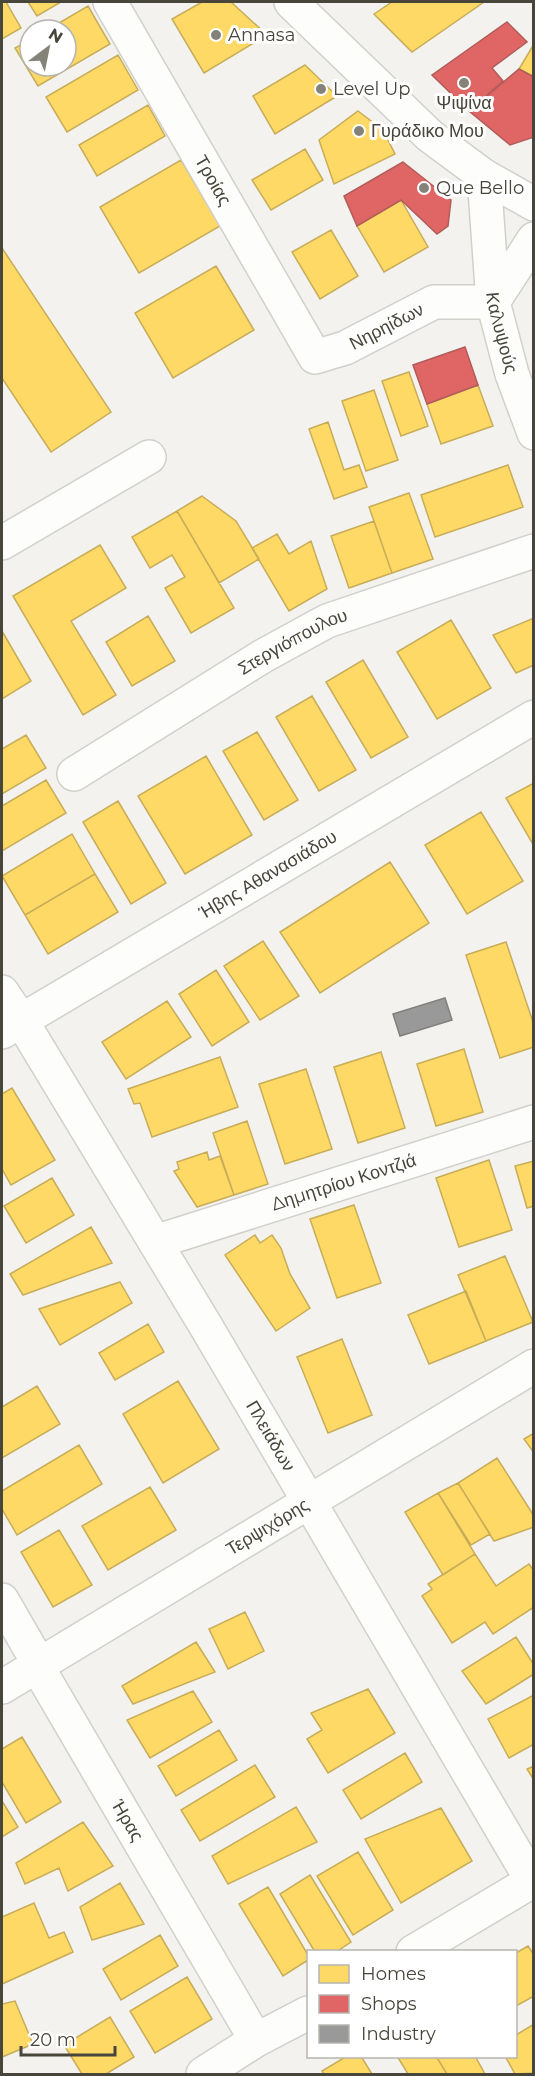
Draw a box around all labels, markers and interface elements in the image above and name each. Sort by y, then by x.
north arrow [18,18,78,78]
text: N [45,24,66,47]
place label: Annasa [228,24,295,46]
marker: Annasa [209,28,223,42]
marker: Ψιψίνα [457,76,471,90]
place label: Level Up [333,78,411,100]
marker: Level Up [314,82,328,96]
place label: Ψιψίνα [436,92,492,114]
place label: Γυράδικο Μου [371,120,484,142]
marker: Γυράδικο Μου [352,124,366,138]
street label: Τροίας [190,151,236,210]
place label: Que Bello [436,177,524,199]
marker: Que Bello [417,181,431,195]
street label: Καλυψούς [481,291,522,376]
street label: Νηρηίδων [346,298,427,355]
street label: Στεργιόπουλου [234,604,350,680]
street label: Ήβης Αθανασιάδου [194,825,341,924]
street label: Δημητρίου Κοντζιά [269,1149,419,1215]
street label: Πλειάδων [241,1397,300,1475]
street label: Τερψιχόρης [222,1493,313,1560]
street label: Ήρας [106,1795,148,1846]
legend [307,1950,517,2058]
text: Homes [361,1963,426,1985]
text: Shops [361,1993,417,2015]
scale bar [21,2019,116,2057]
text: Industry [361,2023,436,2045]
text: 20 m [30,2029,76,2051]

